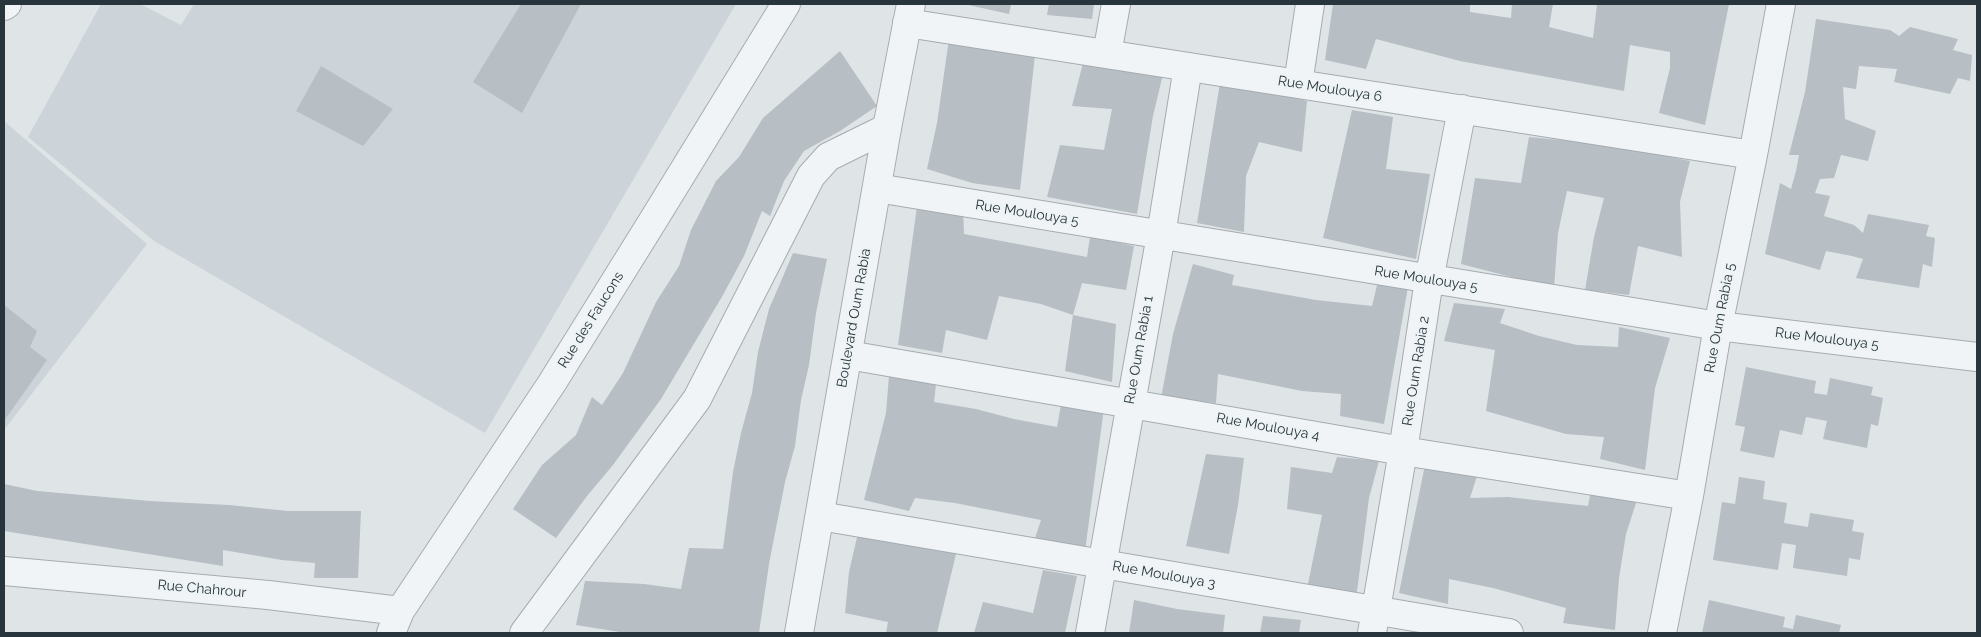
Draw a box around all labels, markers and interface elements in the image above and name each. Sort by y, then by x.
street label: Rue Moulouya 6 [1277,72,1383,106]
street label: Rue Moulouya 5 [974,197,1080,229]
street label: Boulevard Oum Rabia [833,247,875,389]
street label: Rue Oum Rabia 5 [1701,262,1739,374]
street label: Rue Moulouya 5 [1373,263,1479,295]
street label: Rue des Faucons [555,269,627,371]
street label: Rue Oum Rabia 1 [1121,294,1157,406]
street label: Rue Oum Rabia 2 [1399,315,1433,427]
street label: Rue Moulouya 5 [1774,324,1880,354]
street label: Rue Moulouya 4 [1215,410,1321,444]
street label: Rue Moulouya 3 [1111,558,1217,592]
street label: Rue Chahrour [157,577,247,601]

